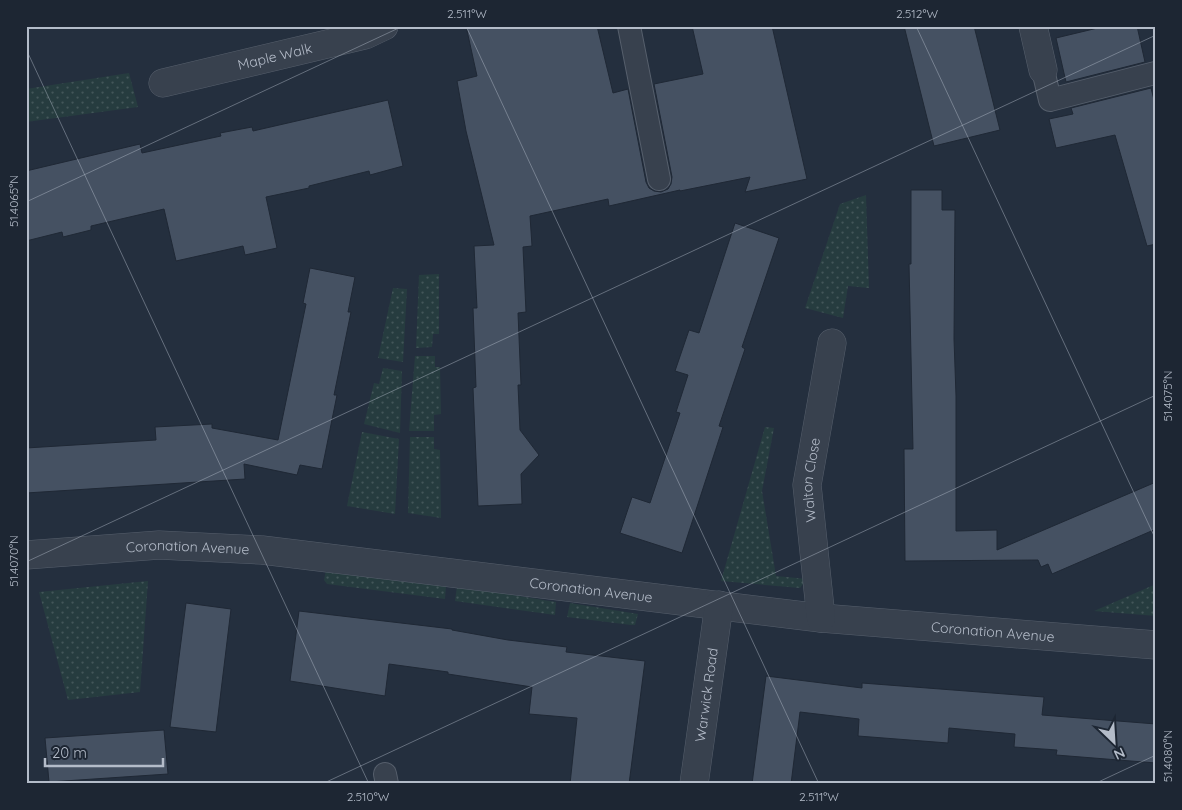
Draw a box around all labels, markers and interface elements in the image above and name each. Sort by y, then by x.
text: 2.511°W [447,6,487,21]
text: 2.512°W [896,6,938,21]
street label: Maple Walk [236,39,314,74]
text: 51.4065°N [6,175,21,227]
text: 51.4075°N [1160,370,1175,422]
street label: Walton Close [798,436,824,523]
text: 51.4070°N [6,535,21,587]
street label: Coronation Avenue [125,536,250,558]
street label: Coronation Avenue [529,574,654,606]
street label: Coronation Avenue [930,618,1055,646]
street label: Warwick Road [691,647,722,743]
north arrow [1090,718,1140,768]
text: 51.4080°N [1160,730,1175,782]
scale bar [45,735,162,767]
text: 20 m [52,743,87,762]
text: N [1111,743,1128,764]
text: 2.510°W [347,789,390,804]
text: 2.511°W [799,789,839,804]

